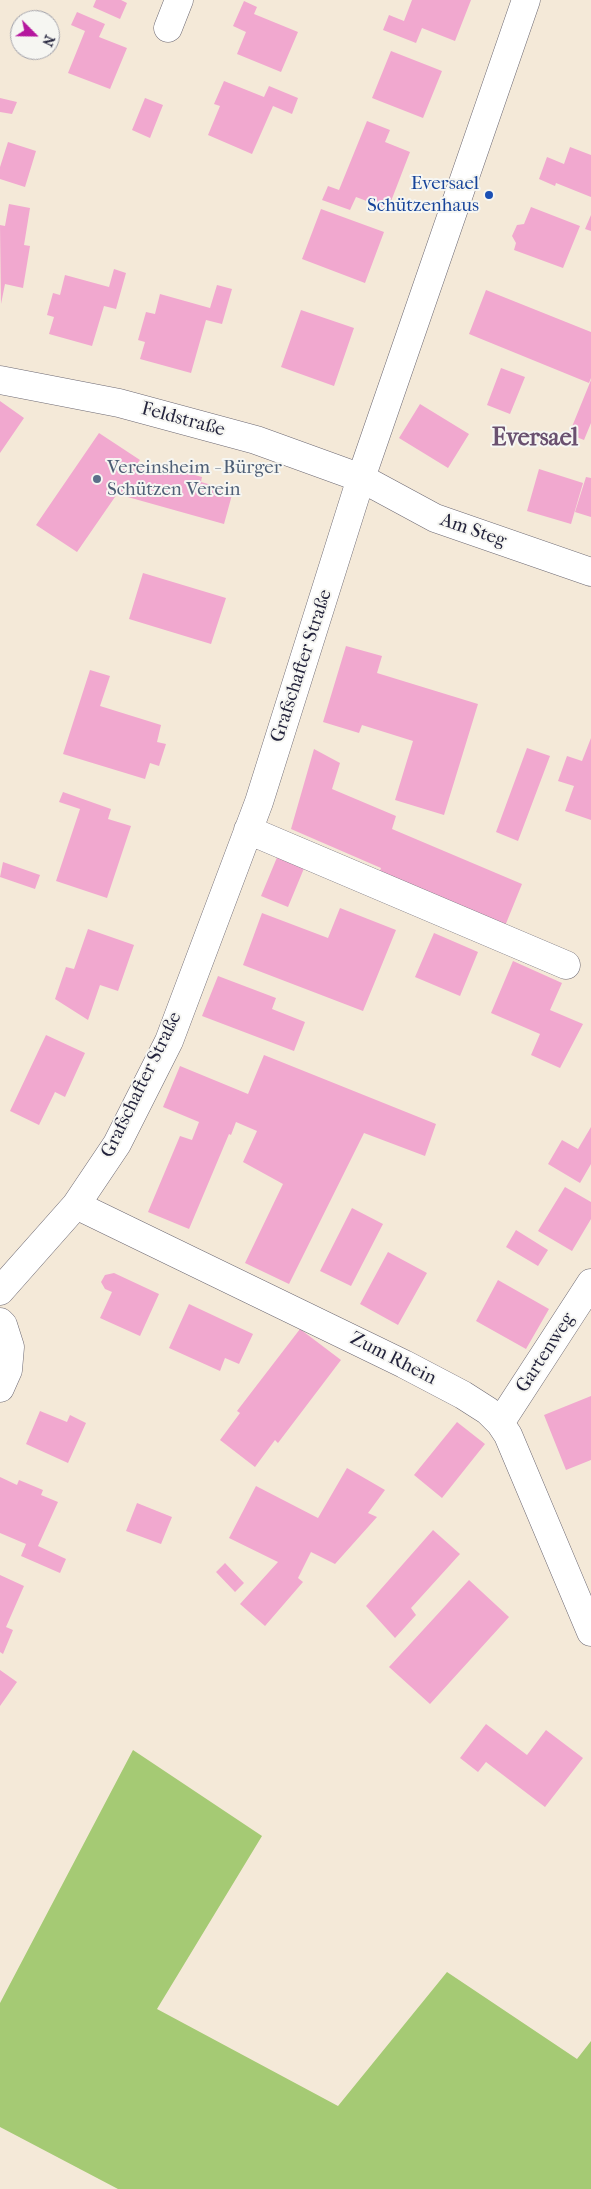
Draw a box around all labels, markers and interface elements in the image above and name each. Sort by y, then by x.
north arrow [10,10,60,60]
text: N [38,32,58,49]
place label: Eversael Schützenhaus [367,173,479,217]
marker: Eversael Schützenhaus [483,189,495,201]
street label: Feldstraße [139,398,227,442]
district label: Eversael [492,425,578,453]
place label: Vereinsheim - Bürger Schützen Verein [107,457,282,501]
marker: Vereinsheim - Bürger Schützen Verein [91,473,103,485]
street label: Am Steg [437,509,509,553]
street label: Grafschafter Straße [267,587,337,745]
street label: Grafschafter Straße [97,1008,187,1162]
street label: Gartenweg [512,1309,580,1397]
street label: Zum Rhein [346,1328,440,1390]

